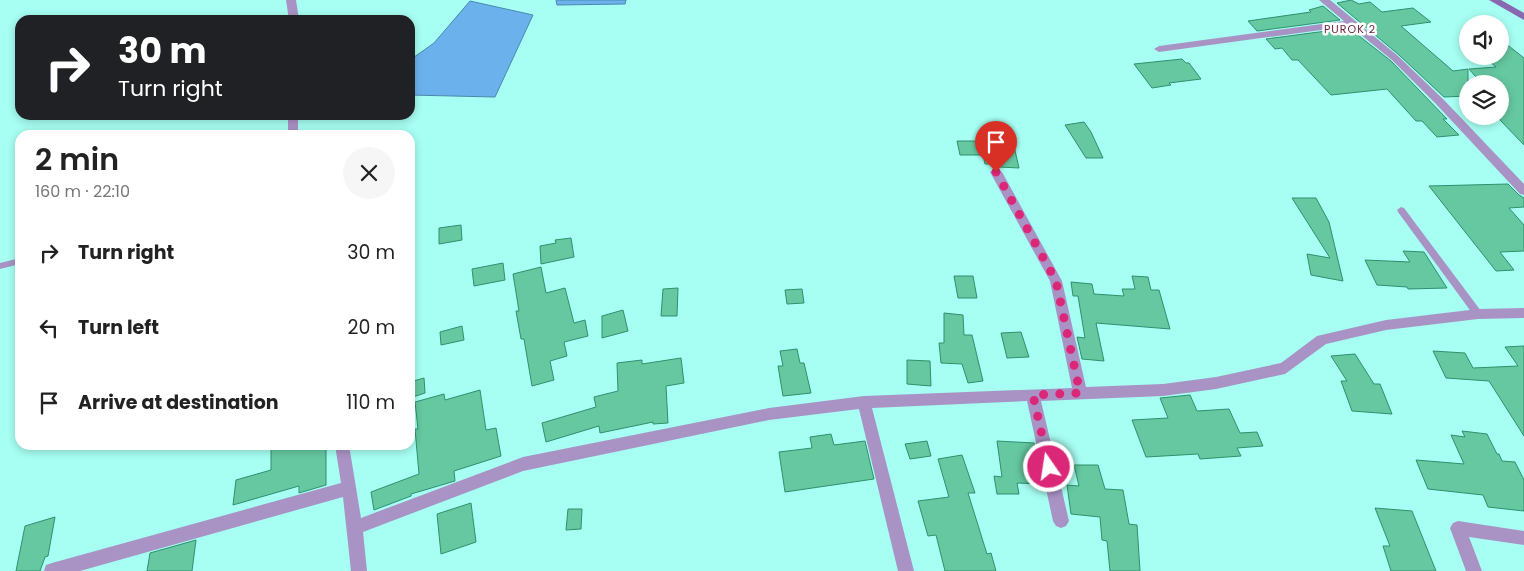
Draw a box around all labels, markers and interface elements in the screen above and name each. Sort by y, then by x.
map controls [1459,15,1509,125]
button: sound [1459,15,1509,65]
district label: PUROK 2 [1324,21,1376,37]
text: 30 m [118,26,206,75]
icon: right [35,35,100,100]
text: Turn right [118,73,223,104]
button: layers [1459,75,1509,125]
pin [975,121,1017,172]
icon: arrive [982,128,1010,156]
text: 2 min [35,138,119,181]
button: close [343,147,395,199]
text: 160 m · 22:10 [35,180,130,203]
icon: right [35,239,63,267]
text: Turn right [78,239,174,266]
text: 30 m [347,239,395,266]
icon: left [35,314,63,342]
text: Turn left [78,314,159,341]
text: 20 m [347,314,395,341]
icon: arrive [35,389,63,417]
text: Arrive at destination [78,389,279,416]
text: 110 m [346,389,395,416]
position arrow [1022,440,1074,492]

